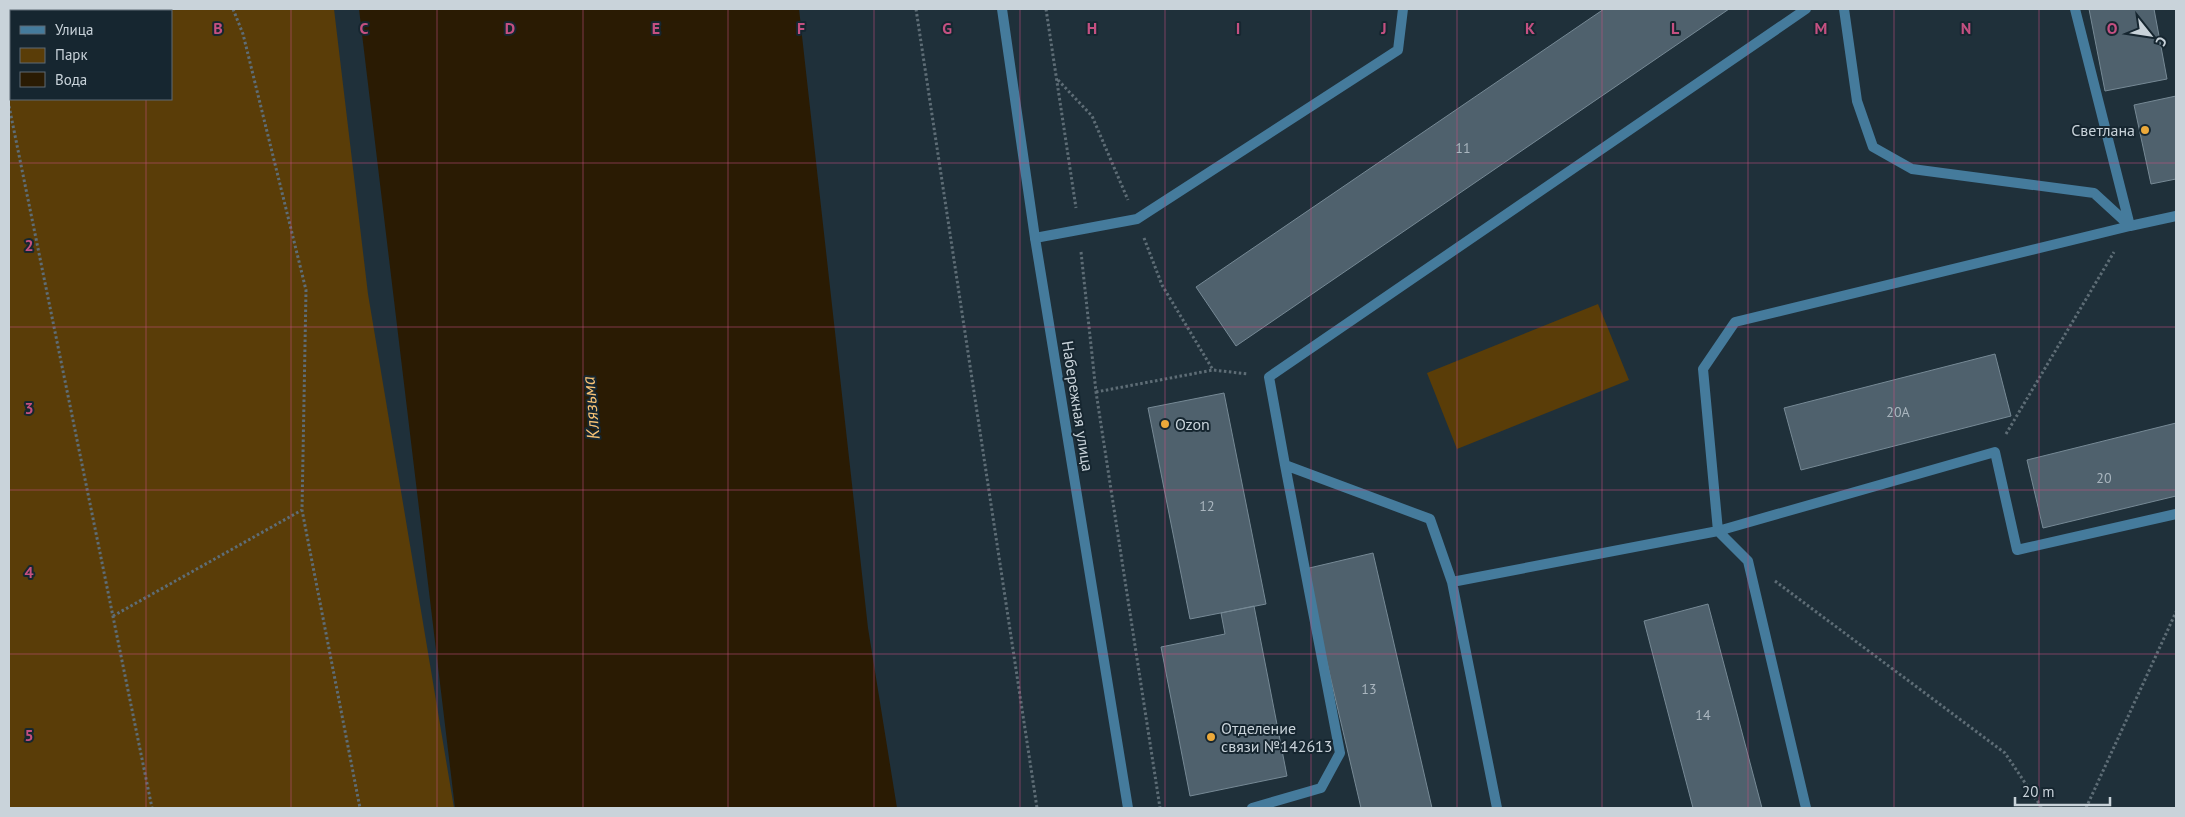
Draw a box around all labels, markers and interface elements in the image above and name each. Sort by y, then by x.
legend [10,10,172,100]
north arrow [2125,10,2175,60]
text: B [213,18,223,38]
text: C [360,18,369,38]
text: D [505,18,515,38]
text: E [652,18,660,38]
text: F [797,18,805,38]
text: G [942,18,952,38]
text: H [1087,18,1097,38]
text: I [1236,18,1240,38]
text: J [1380,18,1387,38]
text: K [1525,18,1535,38]
text: L [1671,18,1680,38]
text: M [1815,18,1827,38]
text: N [1961,18,1971,38]
text: O [2107,18,2118,38]
text: Улица [55,20,93,39]
text: С [2151,34,2171,50]
text: Парк [55,45,88,64]
text: Вода [55,70,87,89]
place label: Светлана [2071,120,2135,140]
marker: Светлана [2139,124,2151,136]
house number: 11 [1455,139,1471,157]
text: 2 [24,235,34,255]
street label: Набережная улица [1058,339,1098,473]
water label: Клязьма [576,375,605,440]
text: 3 [24,398,34,418]
house number: 20А [1886,403,1911,421]
place label: Ozon [1175,414,1210,434]
marker: Ozon [1159,418,1171,430]
house number: 20 [2096,469,2112,487]
house number: 12 [1199,497,1215,515]
text: 4 [24,562,34,582]
house number: 13 [1361,680,1377,698]
house number: 14 [1695,706,1711,724]
place label: Отделение связи №142613 [1221,718,1333,756]
text: 5 [24,725,34,745]
marker: Отделение связи №142613 [1205,731,1217,743]
scale bar [2015,774,2110,806]
text: 20 m [2022,782,2055,801]

